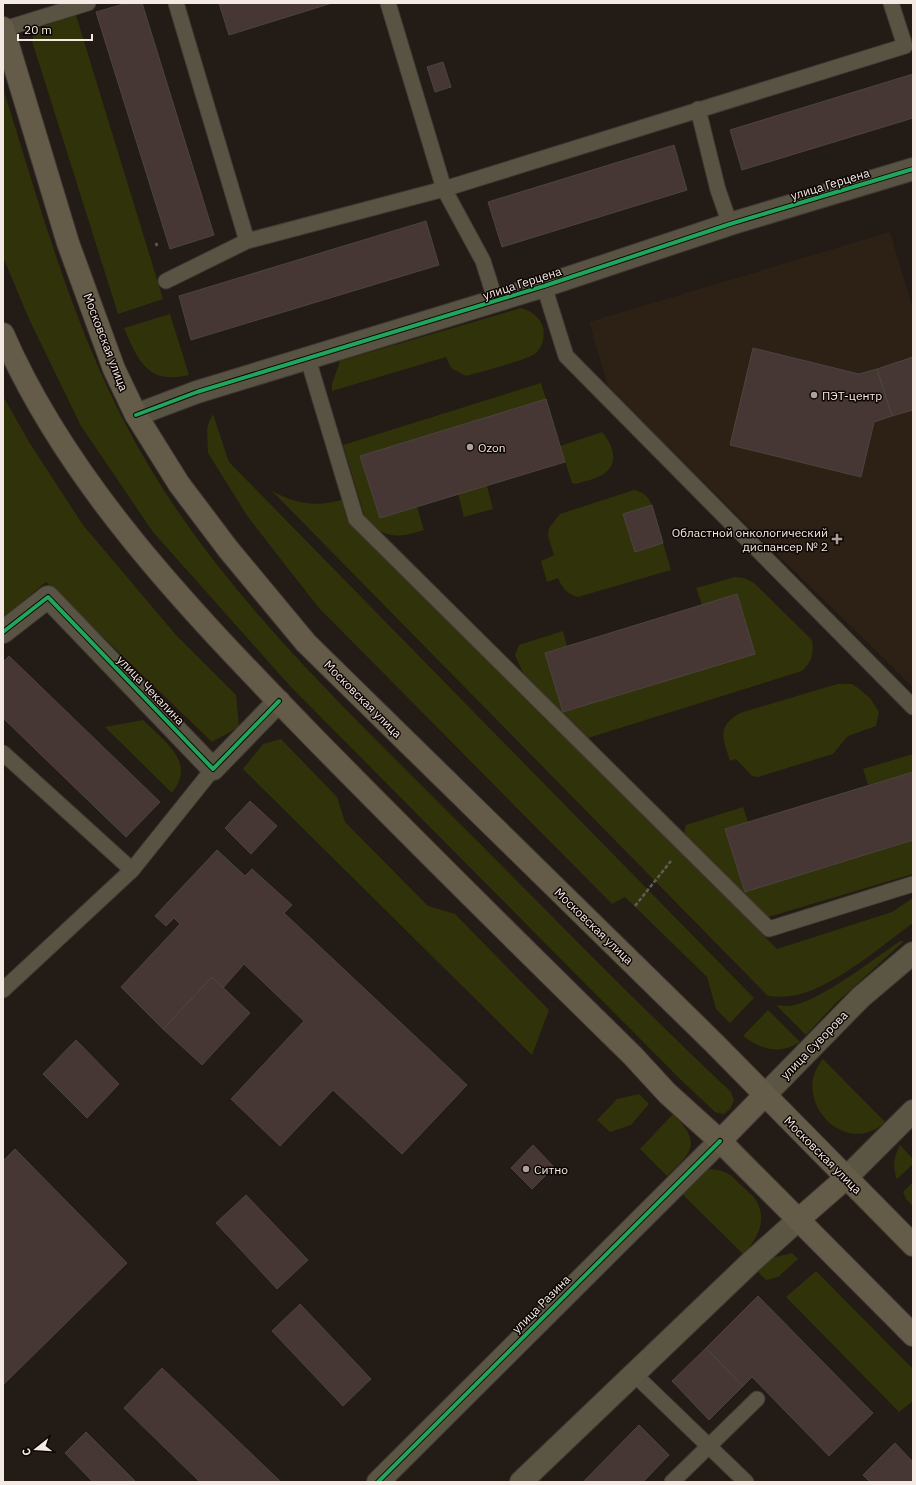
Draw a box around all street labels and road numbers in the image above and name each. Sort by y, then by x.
street label: улица Герцена [789,165,872,203]
street label: улица Герцена [481,263,564,303]
street label: Московская улица [80,291,132,394]
street label: улица Чекалина [114,652,188,728]
street label: Московская улица [321,657,405,741]
street label: Московская улица [551,885,637,968]
street label: улица Суворова [777,1007,851,1082]
street label: Московская улица [781,1113,865,1197]
street label: улица Разина [509,1271,574,1336]

